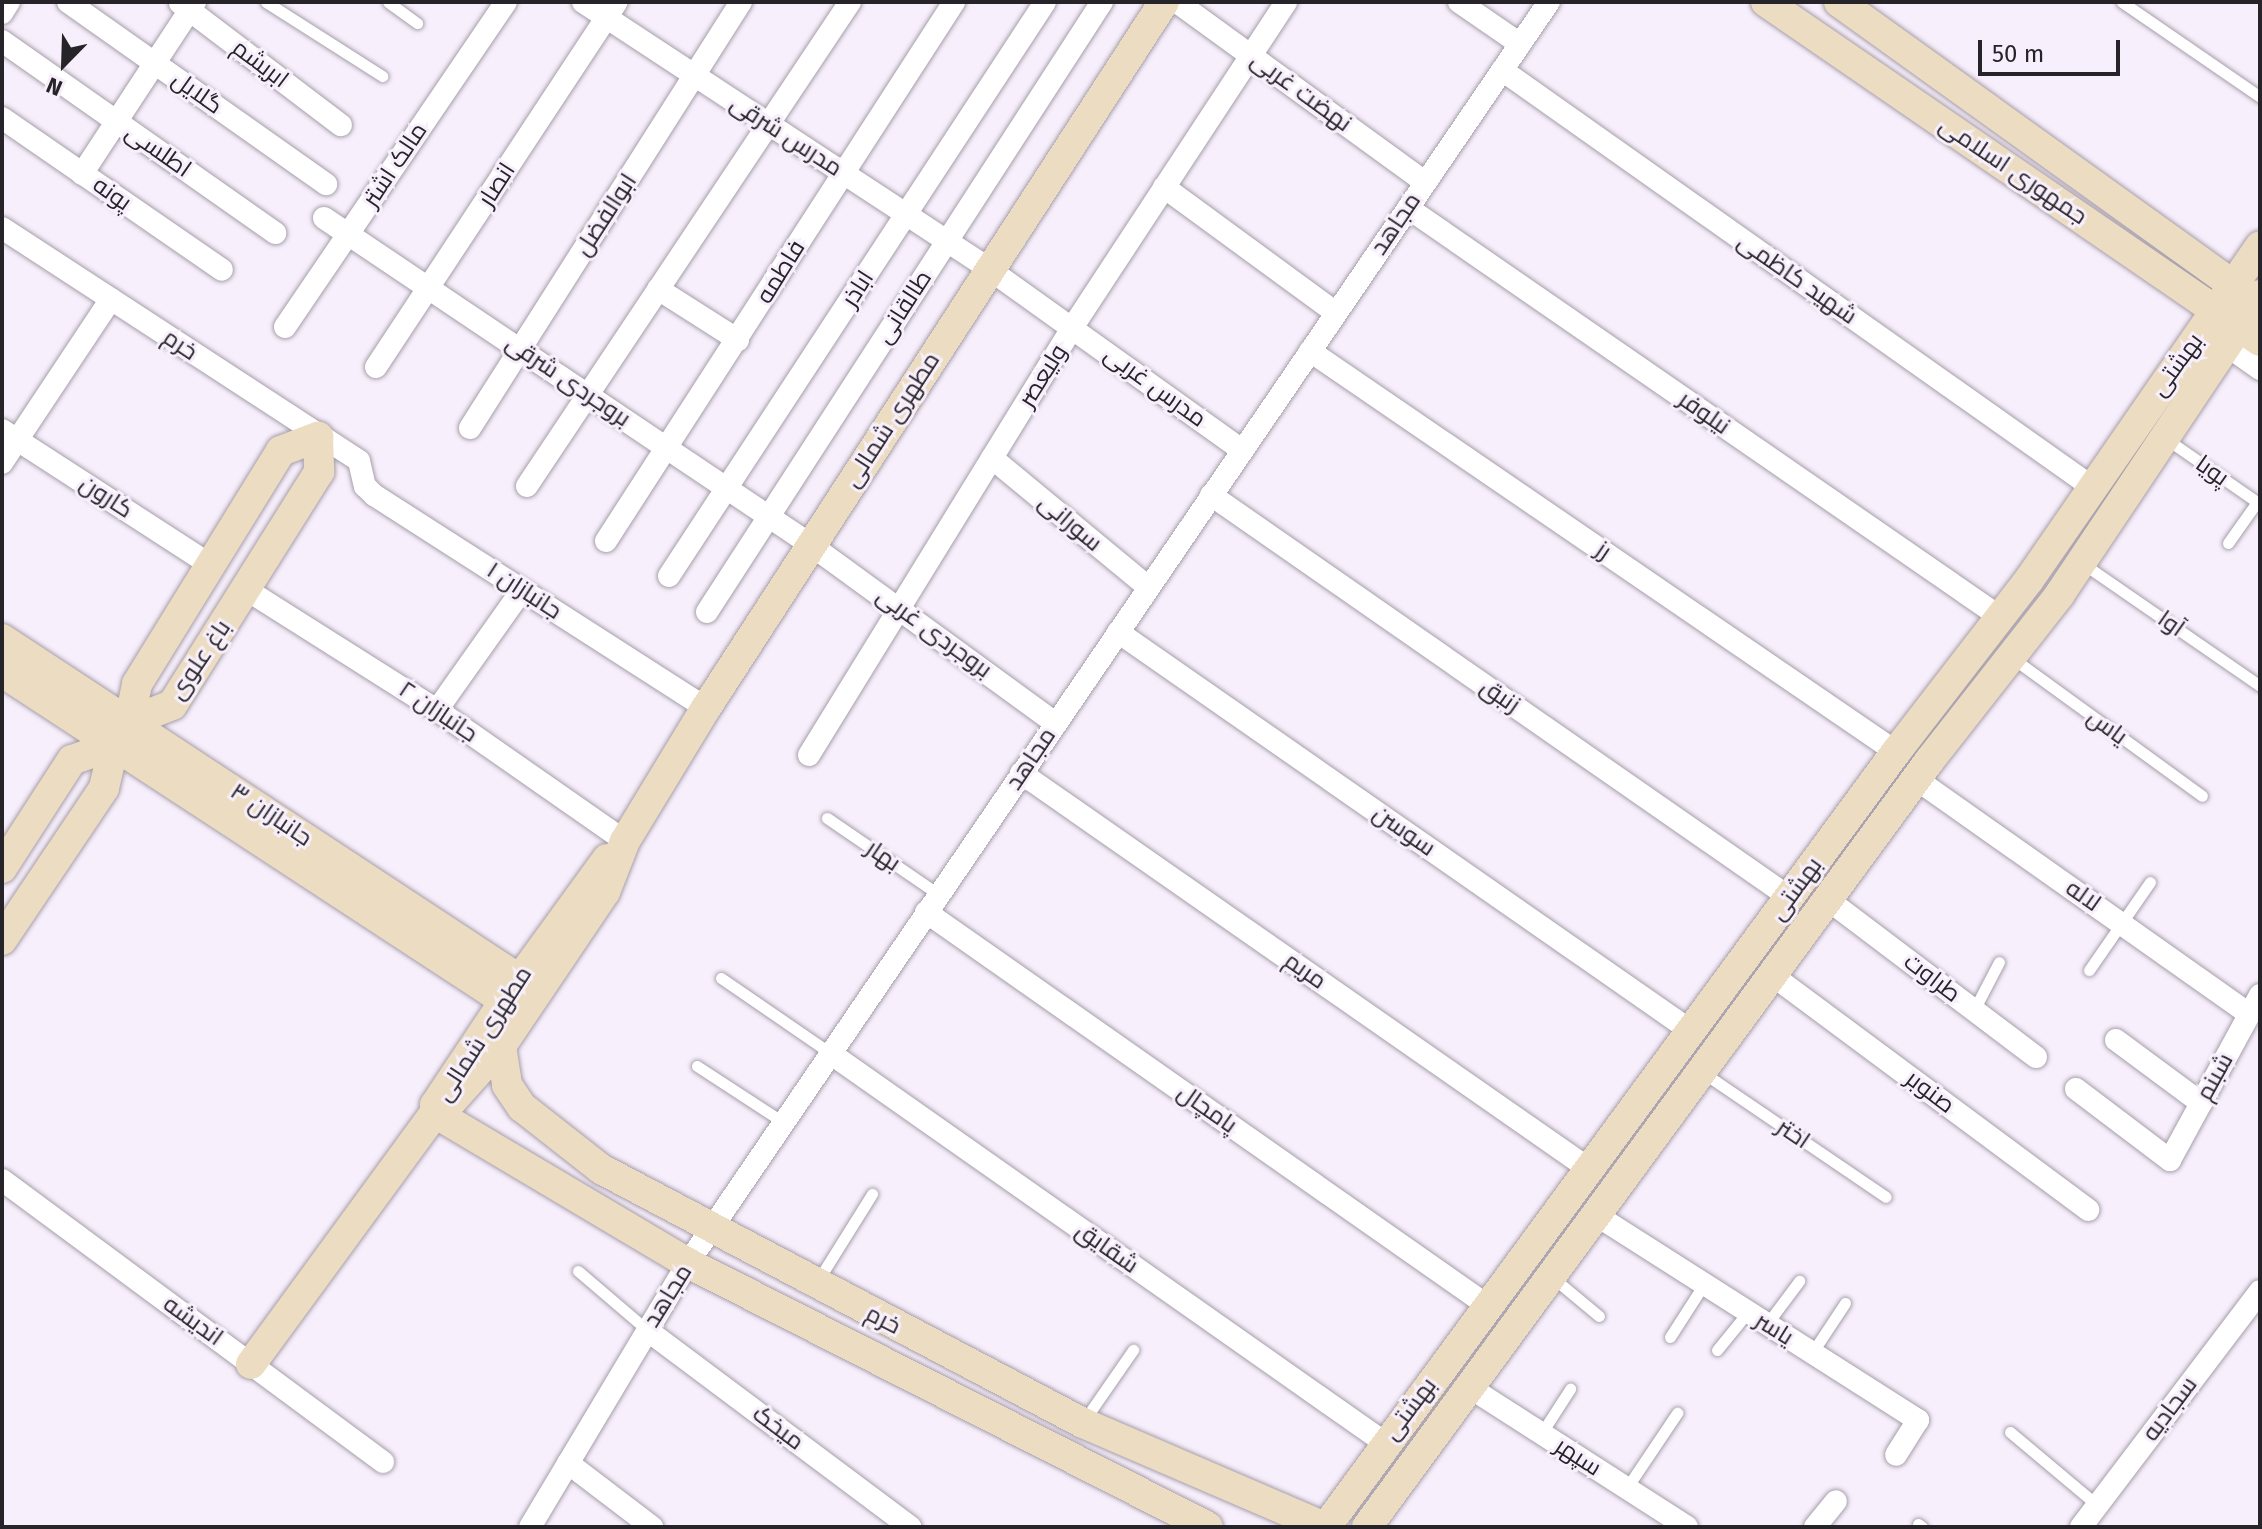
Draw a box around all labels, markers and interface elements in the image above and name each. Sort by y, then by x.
north arrow [24,24,104,104]
scale bar [1982,24,2124,74]
street label: ابریشم [226,34,294,94]
text: 50 m [1992,40,2044,68]
street label: نهضت غربی [1245,46,1357,138]
street label: گلایل [166,65,228,121]
text: N [42,71,66,102]
street label: مدرس شرقی [725,89,847,183]
street label: جمهوری اسلامی [1933,111,2093,231]
street label: مالک اشتر [356,117,434,213]
street label: اطلسی [120,118,196,184]
street label: انصار [472,158,522,212]
street label: ابوالفضل [569,168,643,262]
street label: پونه [87,171,137,217]
street label: مجاهد [1365,187,1427,261]
street label: شهید کاظمی [1732,227,1862,331]
street label: فاطمه [750,235,812,309]
street label: اباذر [836,265,880,313]
street label: طالقانی [870,265,938,349]
street label: خرم [157,323,203,367]
street label: بهشتی [2144,328,2210,402]
street label: بروجردی شرقی [500,329,636,433]
street label: ولیعصر [1013,339,1073,413]
street label: مدرس غربی [1098,340,1212,434]
street label: مطهری شمالی [838,347,946,493]
street label: نیلوفر [1673,385,1735,441]
street label: پویا [2190,450,2234,492]
street label: کارون [74,469,138,525]
street label: سورانی [1032,488,1108,558]
street label: رز [1590,536,1616,566]
street label: جانبازان ۱ [481,556,567,626]
street label: بروجردی غربی [871,581,997,685]
street label: آوا [2152,605,2190,643]
street label: باغ علوی [163,615,237,705]
street label: زنبق [1475,672,1525,720]
street label: جانبازان ۲ [393,675,483,749]
street label: یاس [2081,703,2133,751]
street label: مجاهد [1000,722,1062,796]
street label: جانبازان ۳ [225,777,317,853]
street label: سوسن [1367,799,1441,863]
street label: بهار [860,834,906,878]
street label: بهشتی [1763,852,1829,926]
street label: لاله [2060,874,2106,918]
street label: مریم [1278,946,1332,996]
street label: طراوت [1898,947,1966,1009]
street label: مطهری شمالی [430,961,538,1107]
street label: شبنم [2190,1048,2240,1106]
street label: صنوبر [1900,1064,1960,1120]
street label: پامچال [1172,1078,1242,1140]
street label: اختر [1771,1113,1815,1155]
street label: شقایق [1070,1216,1144,1280]
street label: مجاهد [638,1259,698,1333]
street label: اندیشه [158,1290,228,1352]
street label: خرم [861,1299,905,1341]
street label: یاسر [1749,1306,1799,1352]
street label: سجادیه [2136,1371,2204,1447]
street label: بهشتی [1377,1372,1443,1446]
street label: میخک [747,1399,809,1457]
street label: سپهر [1549,1431,1607,1483]

